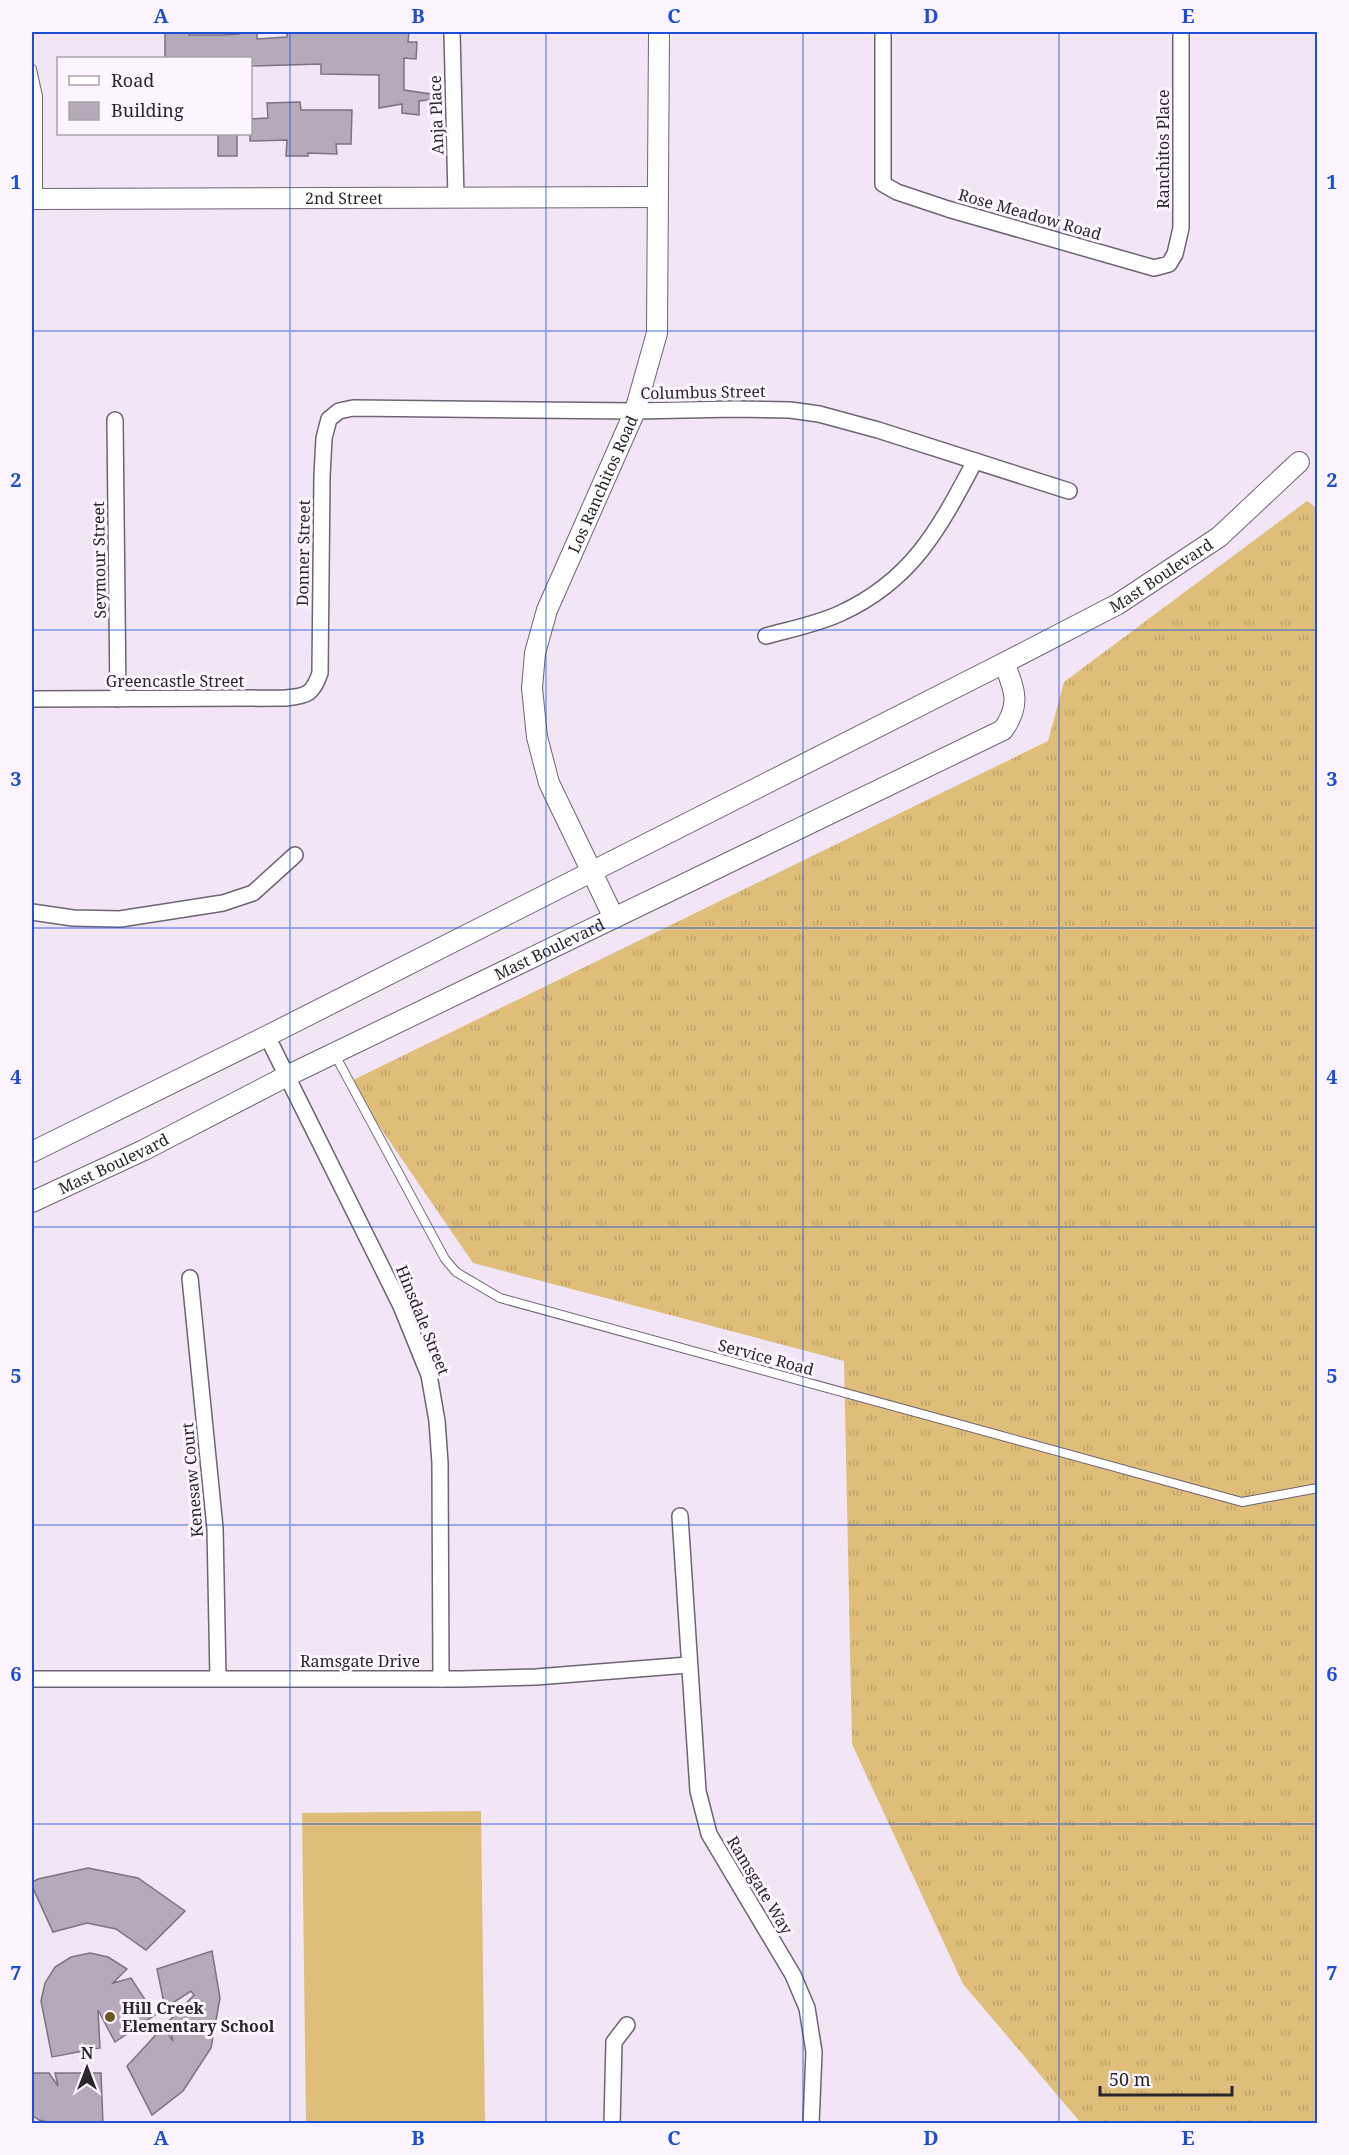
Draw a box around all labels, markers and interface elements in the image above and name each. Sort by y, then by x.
text: A [153,2,169,29]
text: B [411,2,425,29]
text: C [667,2,681,29]
text: D [923,2,939,29]
text: E [1181,2,1195,29]
legend [57,57,252,135]
text: Road [111,68,154,92]
street label: Anja Place [424,75,448,155]
street label: Ranchitos Place [1152,89,1174,209]
text: Building [111,98,184,122]
text: 1 [10,168,22,195]
text: 1 [1326,168,1338,195]
street label: Rose Meadow Road [956,183,1104,245]
street label: 2nd Street [305,187,383,209]
street label: Columbus Street [640,380,766,404]
street label: Los Ranchitos Road [563,412,643,556]
text: 2 [10,466,22,493]
text: 2 [1326,466,1338,493]
street label: Donner Street [291,499,315,606]
street label: Seymour Street [87,501,111,619]
street label: Mast Boulevard [1105,533,1217,618]
street label: Greencastle Street [106,670,245,692]
text: 3 [10,765,22,792]
text: 3 [1326,765,1338,792]
street label: Mast Boulevard [491,913,608,985]
text: 4 [10,1063,22,1090]
text: 4 [1326,1063,1338,1090]
street label: Mast Boulevard [55,1128,173,1199]
street label: Hinsdale Street [391,1262,455,1378]
street label: Service Road [716,1334,817,1380]
text: 5 [10,1362,22,1389]
text: 5 [1326,1362,1338,1389]
street label: Kenesaw Court [176,1421,208,1538]
street label: Ramsgate Drive [300,1650,420,1672]
text: 6 [10,1660,22,1687]
text: 6 [1326,1660,1338,1687]
street label: Ramsgate Way [722,1832,799,1939]
text: 7 [10,1959,22,1986]
text: 7 [1326,1959,1338,1986]
place label: Hill Creek Elementary School [122,1997,275,2037]
marker: Hill Creek Elementary School [103,2010,117,2024]
north arrow [57,2038,117,2098]
text: N [81,2042,94,2064]
scale bar [1100,2059,1232,2097]
text: 50 m [1109,2067,1151,2091]
text: A [153,2124,169,2151]
text: B [411,2124,425,2151]
text: C [667,2124,681,2151]
text: D [923,2124,939,2151]
text: E [1181,2124,1195,2151]

